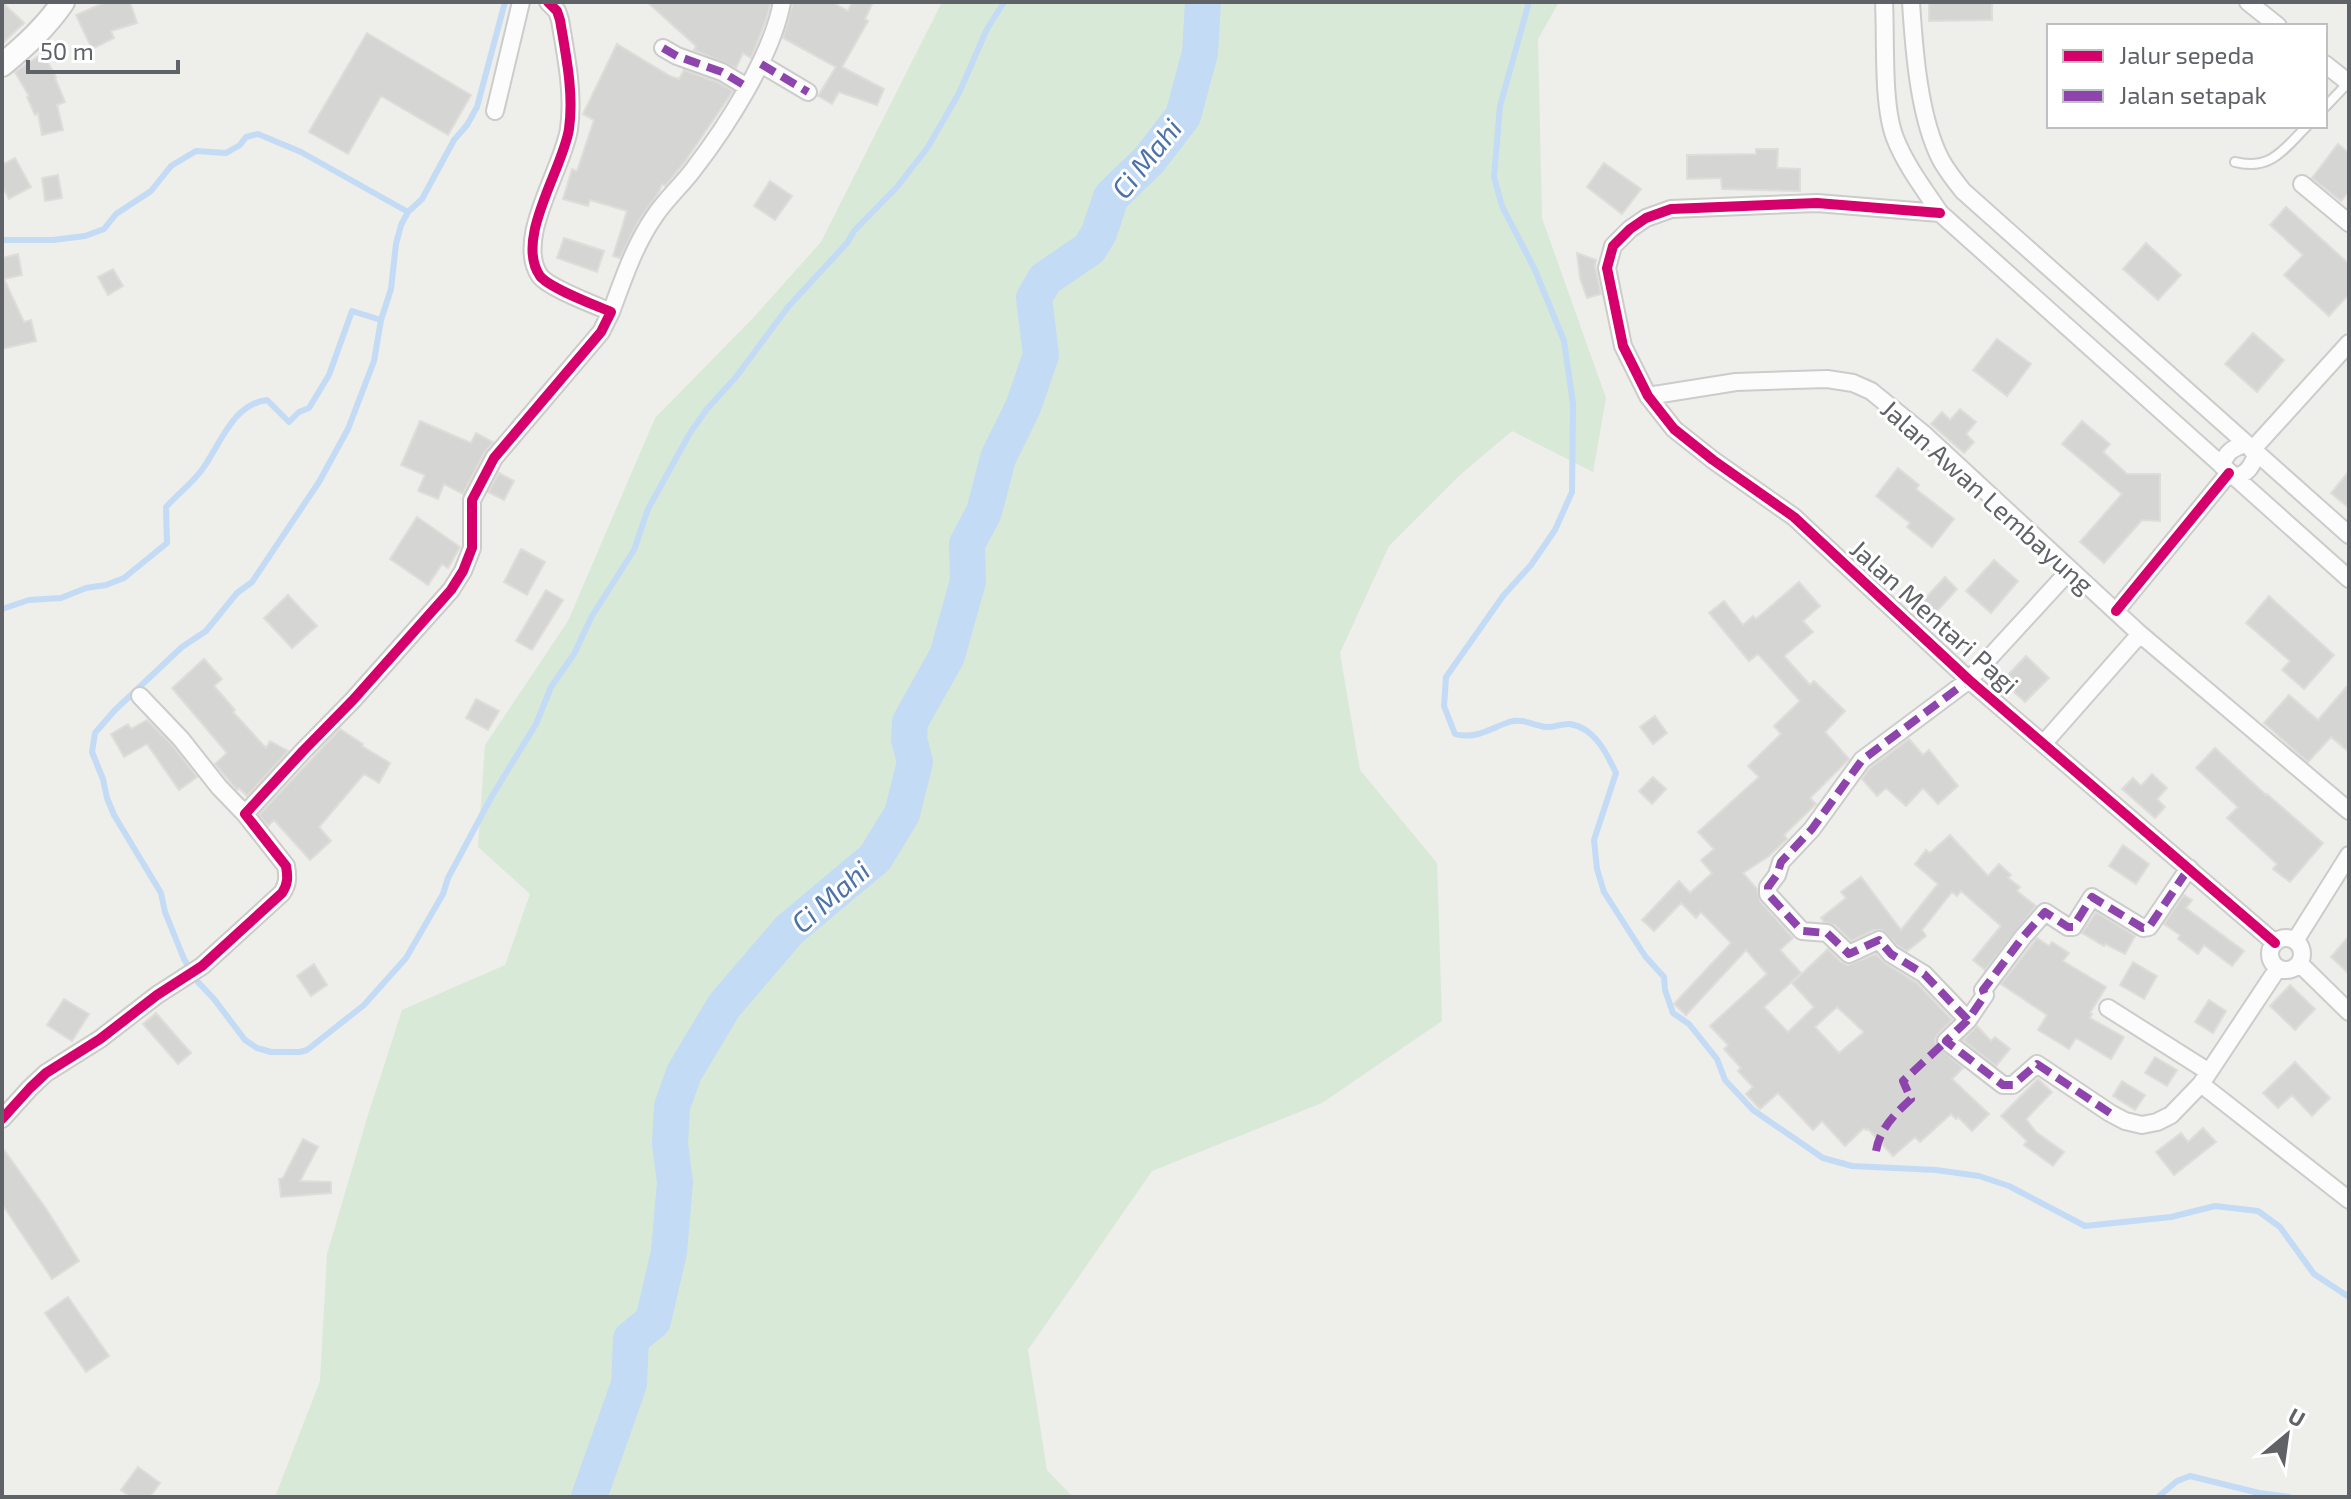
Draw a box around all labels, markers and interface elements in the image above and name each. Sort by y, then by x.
scale bar [28,24,178,74]
legend [2047,24,2327,128]
text: 50 m [40,36,94,65]
text: Jalur sepeda [2119,40,2254,69]
text: Jalan setapak [2119,80,2267,109]
water label: Ci Mahi [1104,111,1188,205]
street label: Jalan Awan Lembayung [1875,392,2101,600]
street label: Jalan Mentari Pagi [1845,532,2025,700]
water label: Ci Mahi [784,853,876,939]
north arrow [2247,1395,2327,1475]
text: U [2284,1402,2310,1432]

